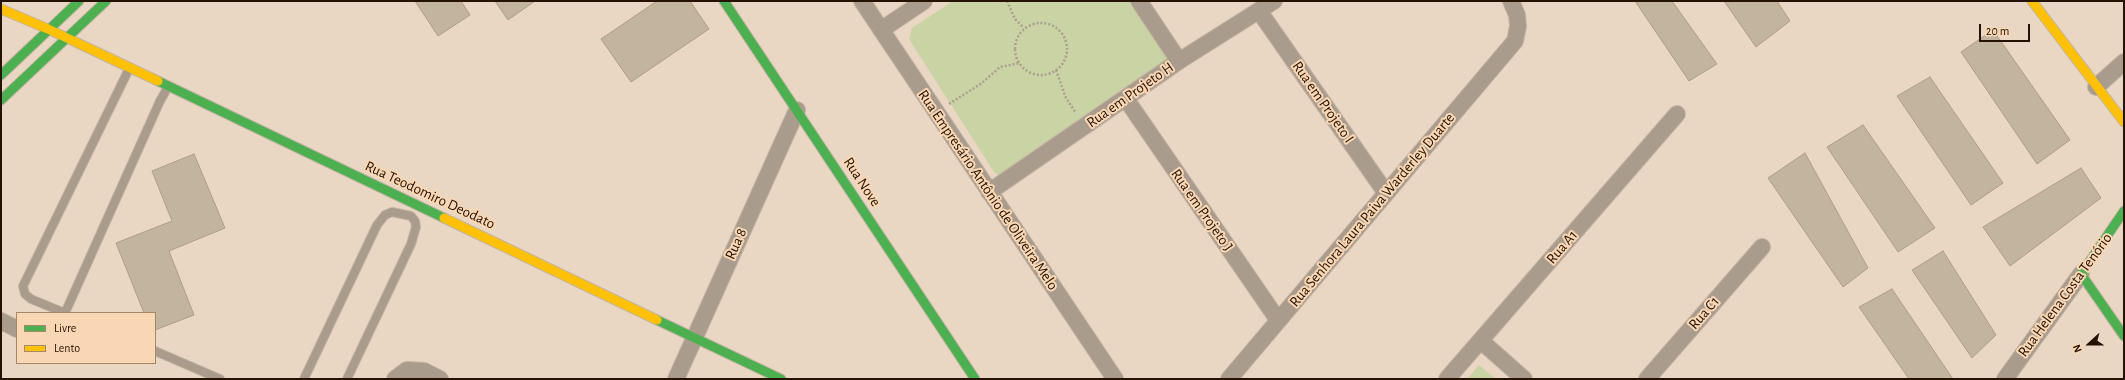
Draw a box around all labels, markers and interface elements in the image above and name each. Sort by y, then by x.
scale bar [1981,16,2032,42]
text: 20 m [1986,25,2009,37]
street label: Rua em Projeto H [1083,58,1177,132]
street label: Rua em Projeto I [1288,58,1358,146]
street label: Rua Empresário Antônio de Oliveira Melo [914,86,1062,294]
street label: Rua Senhora Laura Paiva Warderley Duarte [1286,109,1458,311]
street label: Rua Nove [839,154,885,210]
street label: Rua Teodomiro Deodato [362,157,498,233]
street label: Rua em Projeto J [1167,165,1237,255]
street label: Rua 8 [721,226,751,262]
street label: Rua A1 [1542,226,1582,268]
street label: Rua Helena Costa Tenório [2014,230,2116,360]
street label: Rua C1 [1685,293,1723,333]
legend [16,312,156,364]
text: Livre [54,322,76,334]
north arrow [2069,324,2109,364]
text: Lento [54,342,80,354]
text: N [2071,343,2084,354]

